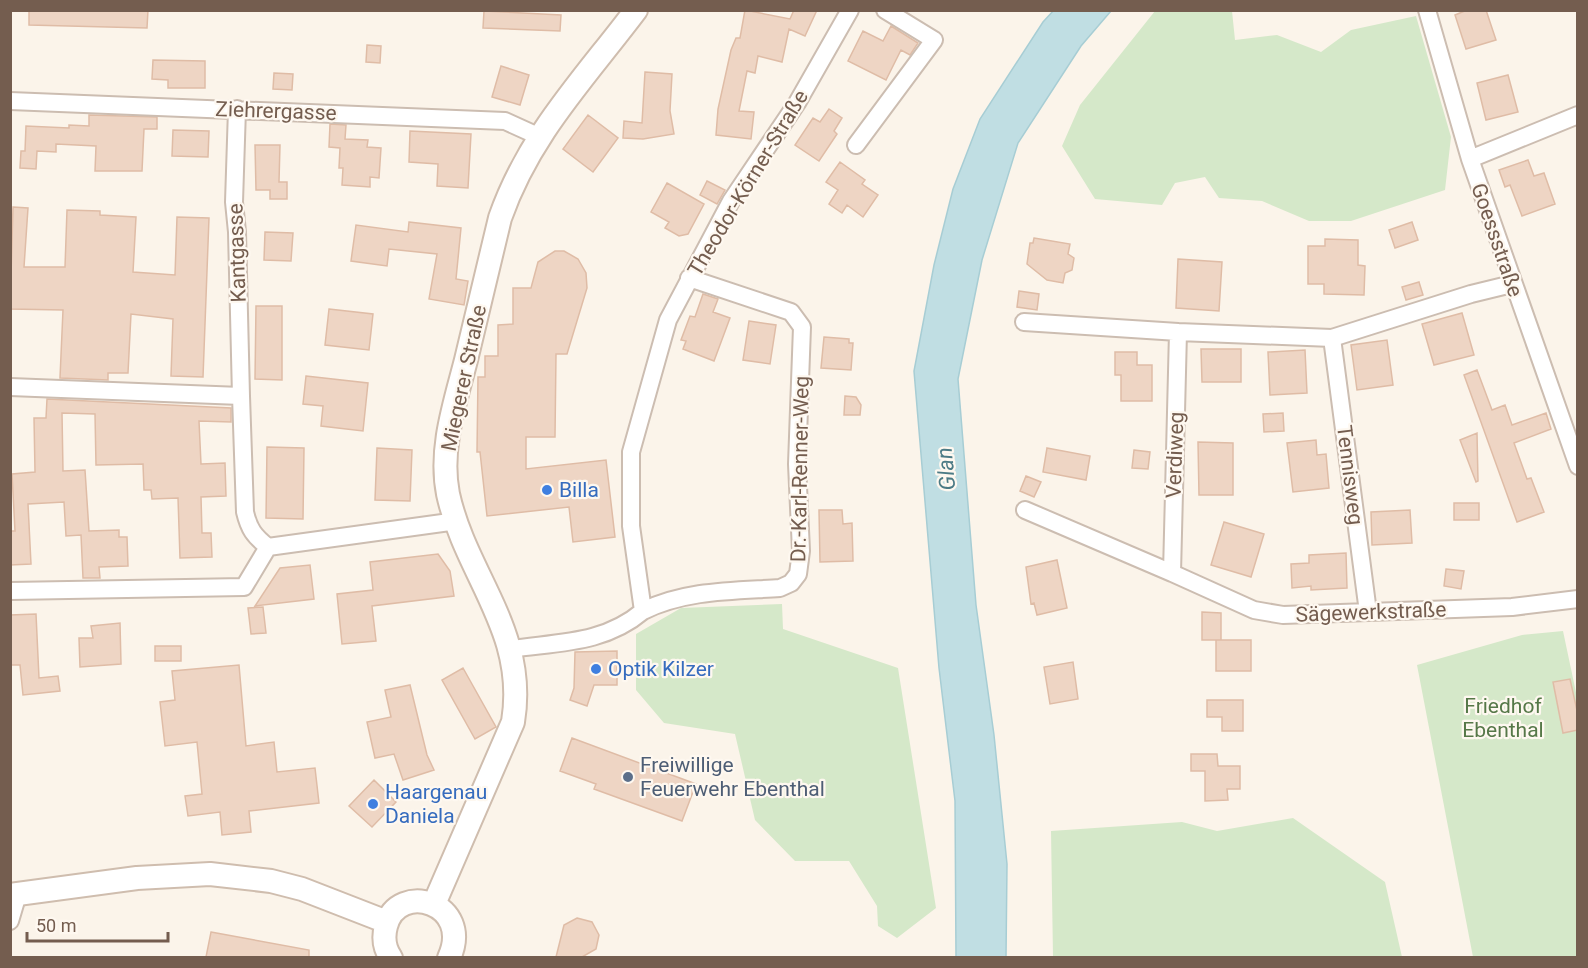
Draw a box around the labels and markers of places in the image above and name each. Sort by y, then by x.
place label: Billa [559,478,599,502]
marker: Billa [540,483,554,497]
place label: Optik Kilzer [608,657,714,681]
marker: Optik Kilzer [589,662,603,676]
place label: Freiwillige Feuerwehr Ebenthal [640,753,825,801]
marker: Freiwillige Feuerwehr Ebenthal [621,770,635,784]
place label: Haargenau Daniela [385,780,487,828]
marker: Haargenau Daniela [366,797,380,811]

